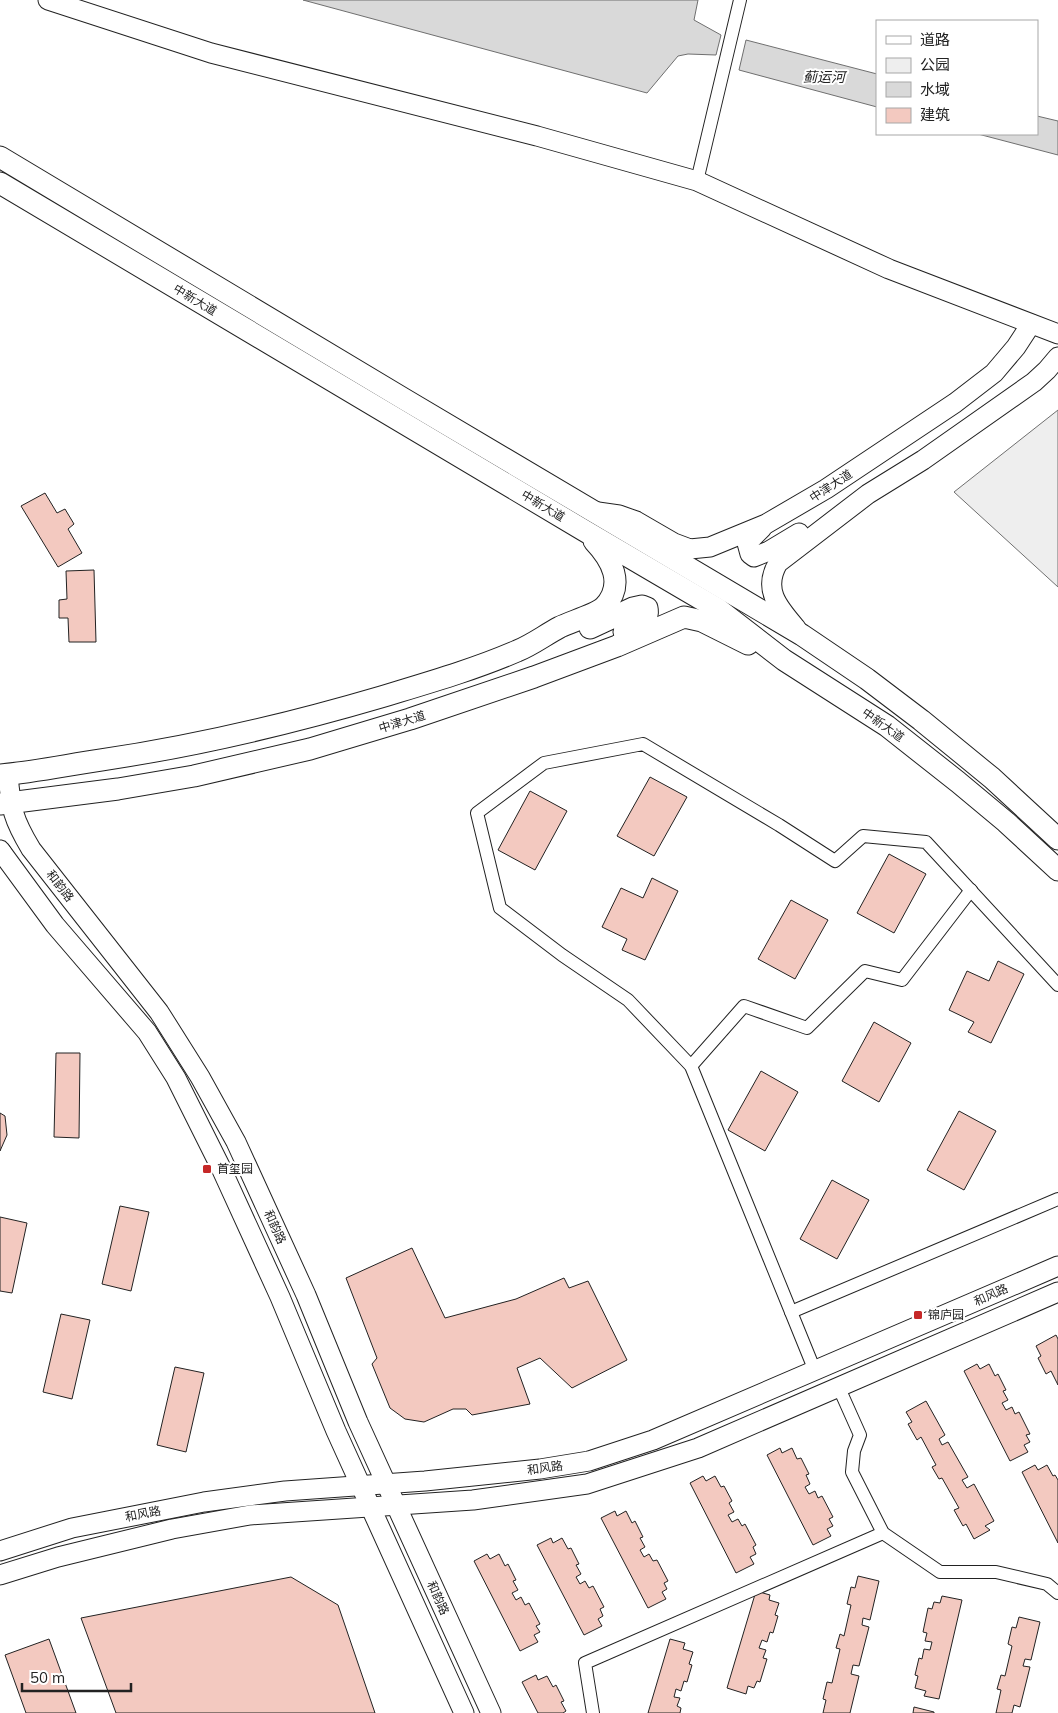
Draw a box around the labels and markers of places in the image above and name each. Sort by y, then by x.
place label: 首玺园 [217,1161,253,1176]
marker: 首玺园 [201,1163,213,1175]
place label: 锦庐园 [928,1307,964,1322]
marker: 锦庐园 [912,1309,924,1321]

